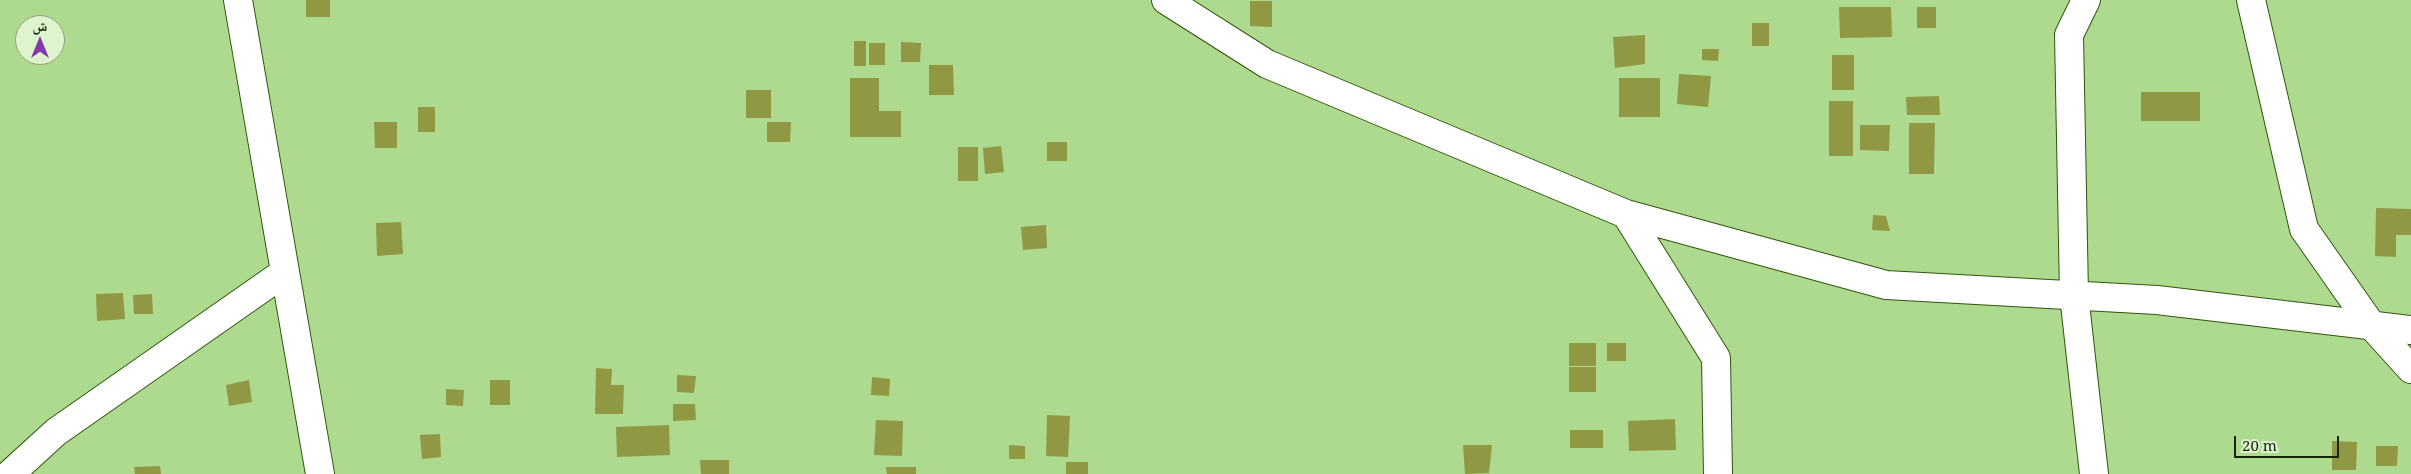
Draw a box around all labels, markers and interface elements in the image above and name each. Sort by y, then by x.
north arrow [15,15,65,65]
text: ش [33,16,47,35]
scale bar [2236,426,2341,458]
text: 20 m [2242,435,2277,455]

